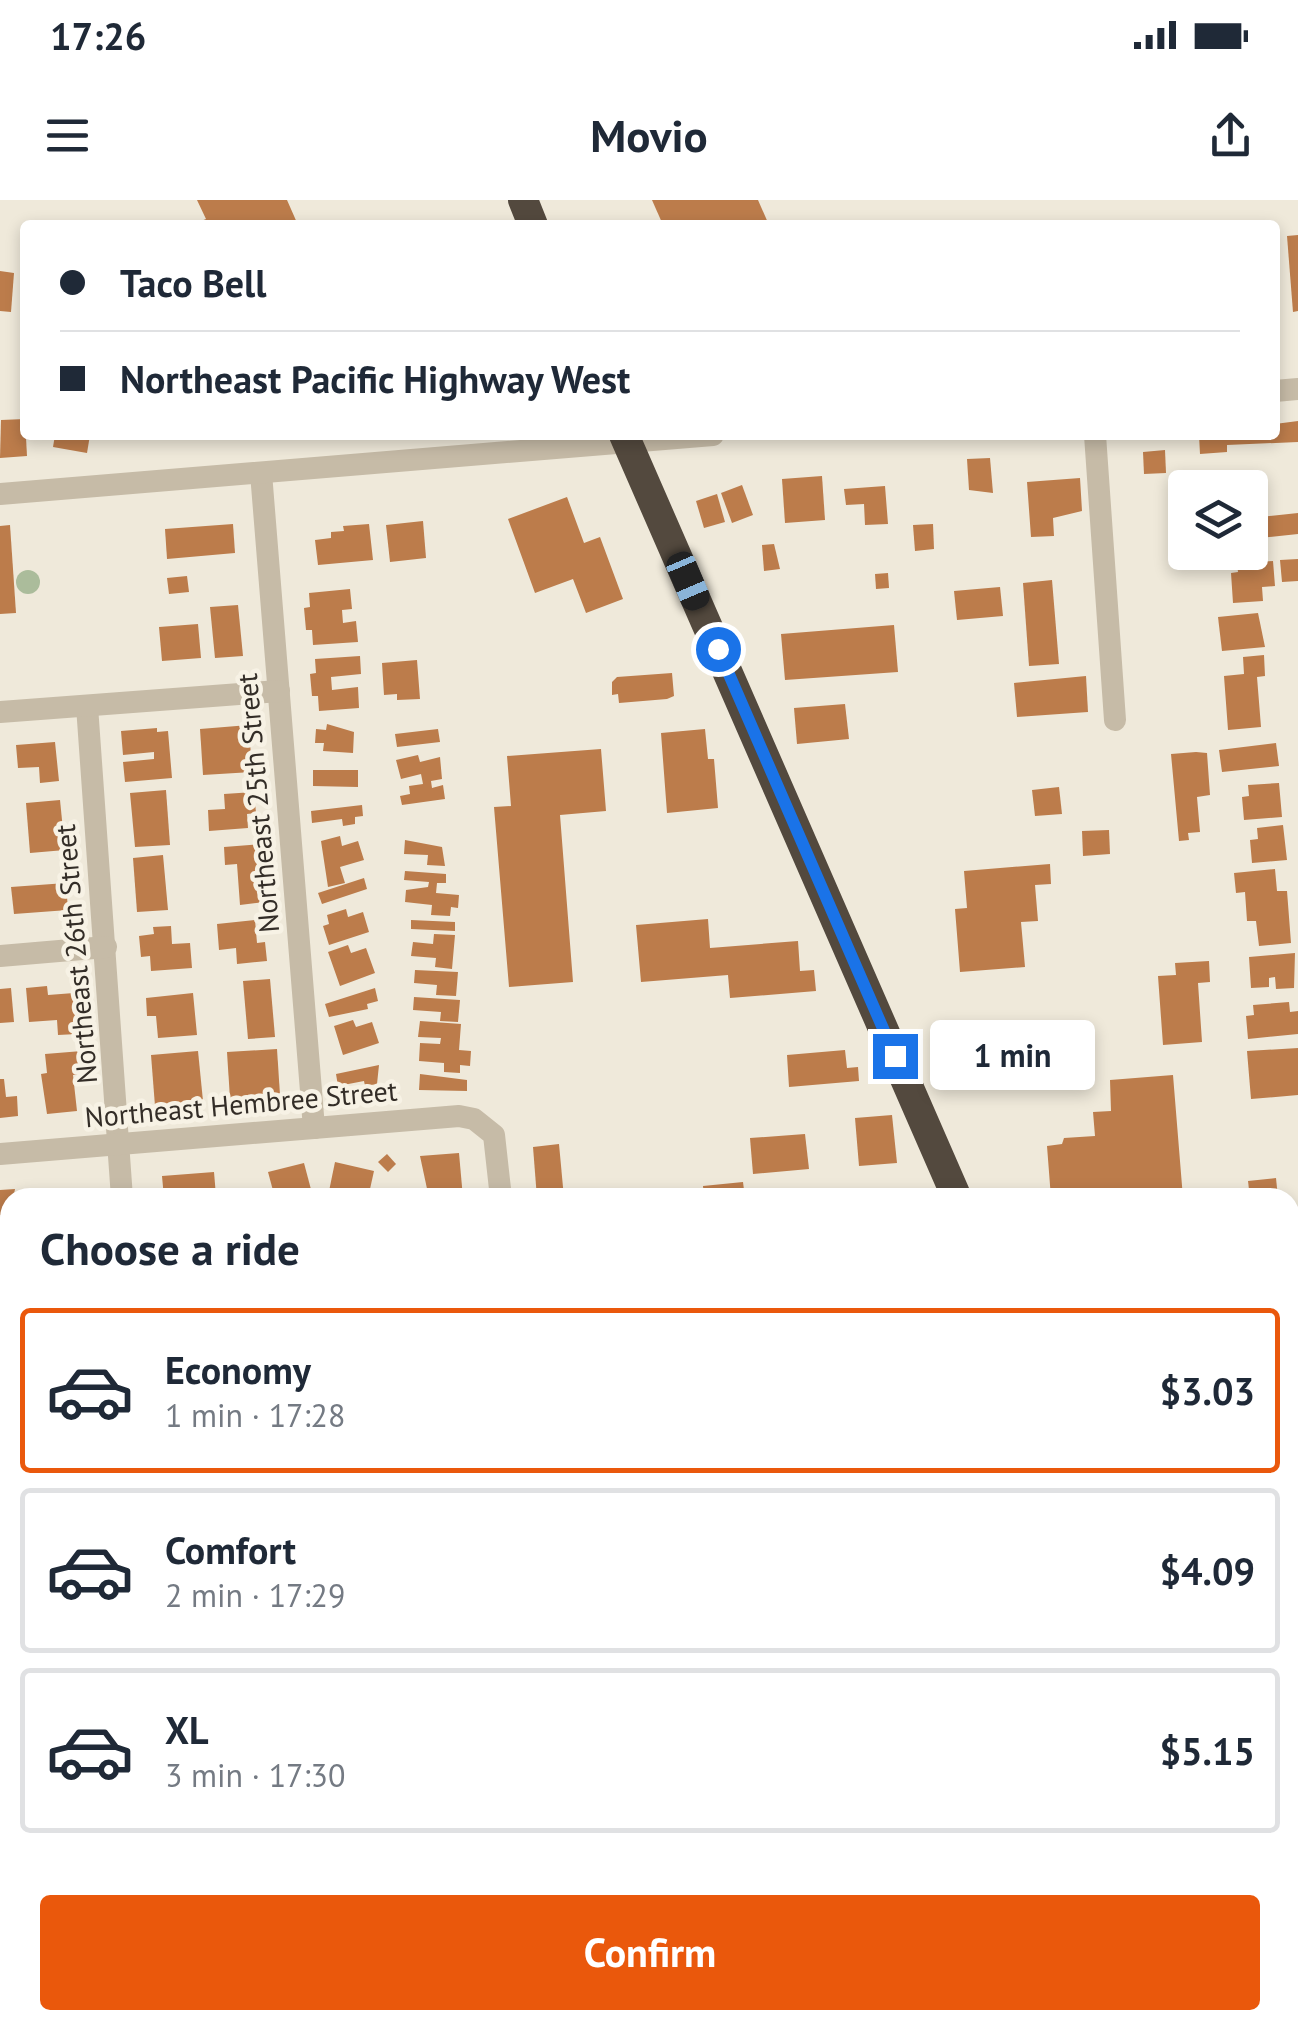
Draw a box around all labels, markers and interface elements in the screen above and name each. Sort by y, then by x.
text: 17:26 [50,11,146,60]
text: Movio [590,106,708,164]
icon: menu [40,108,95,163]
icon: share [1203,108,1258,163]
text: Taco Bell [120,258,266,307]
text: Northeast Pacific Highway West [120,354,630,403]
map controls [1168,470,1268,570]
button: layers [1168,470,1268,570]
car [662,548,714,614]
route start [696,627,741,672]
street label: Northeast 25th Street [228,671,287,934]
street label: Northeast 26th Street [46,822,105,1085]
callout: 1 min [930,1021,1095,1091]
route end [873,1034,918,1079]
text: 1 min [973,1034,1052,1076]
street label: Northeast Hembree Street [83,1071,399,1136]
text: Choose a ride [40,1219,300,1277]
text: Economy [165,1345,311,1394]
icon: car [45,1346,135,1436]
text: $3.03 [1159,1366,1255,1415]
text: 1 min · 17:28 [165,1394,345,1436]
text: Comfort [165,1525,296,1574]
icon: car [45,1526,135,1616]
text: $4.09 [1159,1546,1255,1595]
text: 2 min · 17:29 [165,1574,345,1616]
text: XL [165,1705,209,1754]
icon: car [45,1706,135,1796]
text: $5.15 [1159,1726,1255,1775]
text: 3 min · 17:30 [165,1754,345,1796]
button: Confirm [40,1895,1260,2010]

